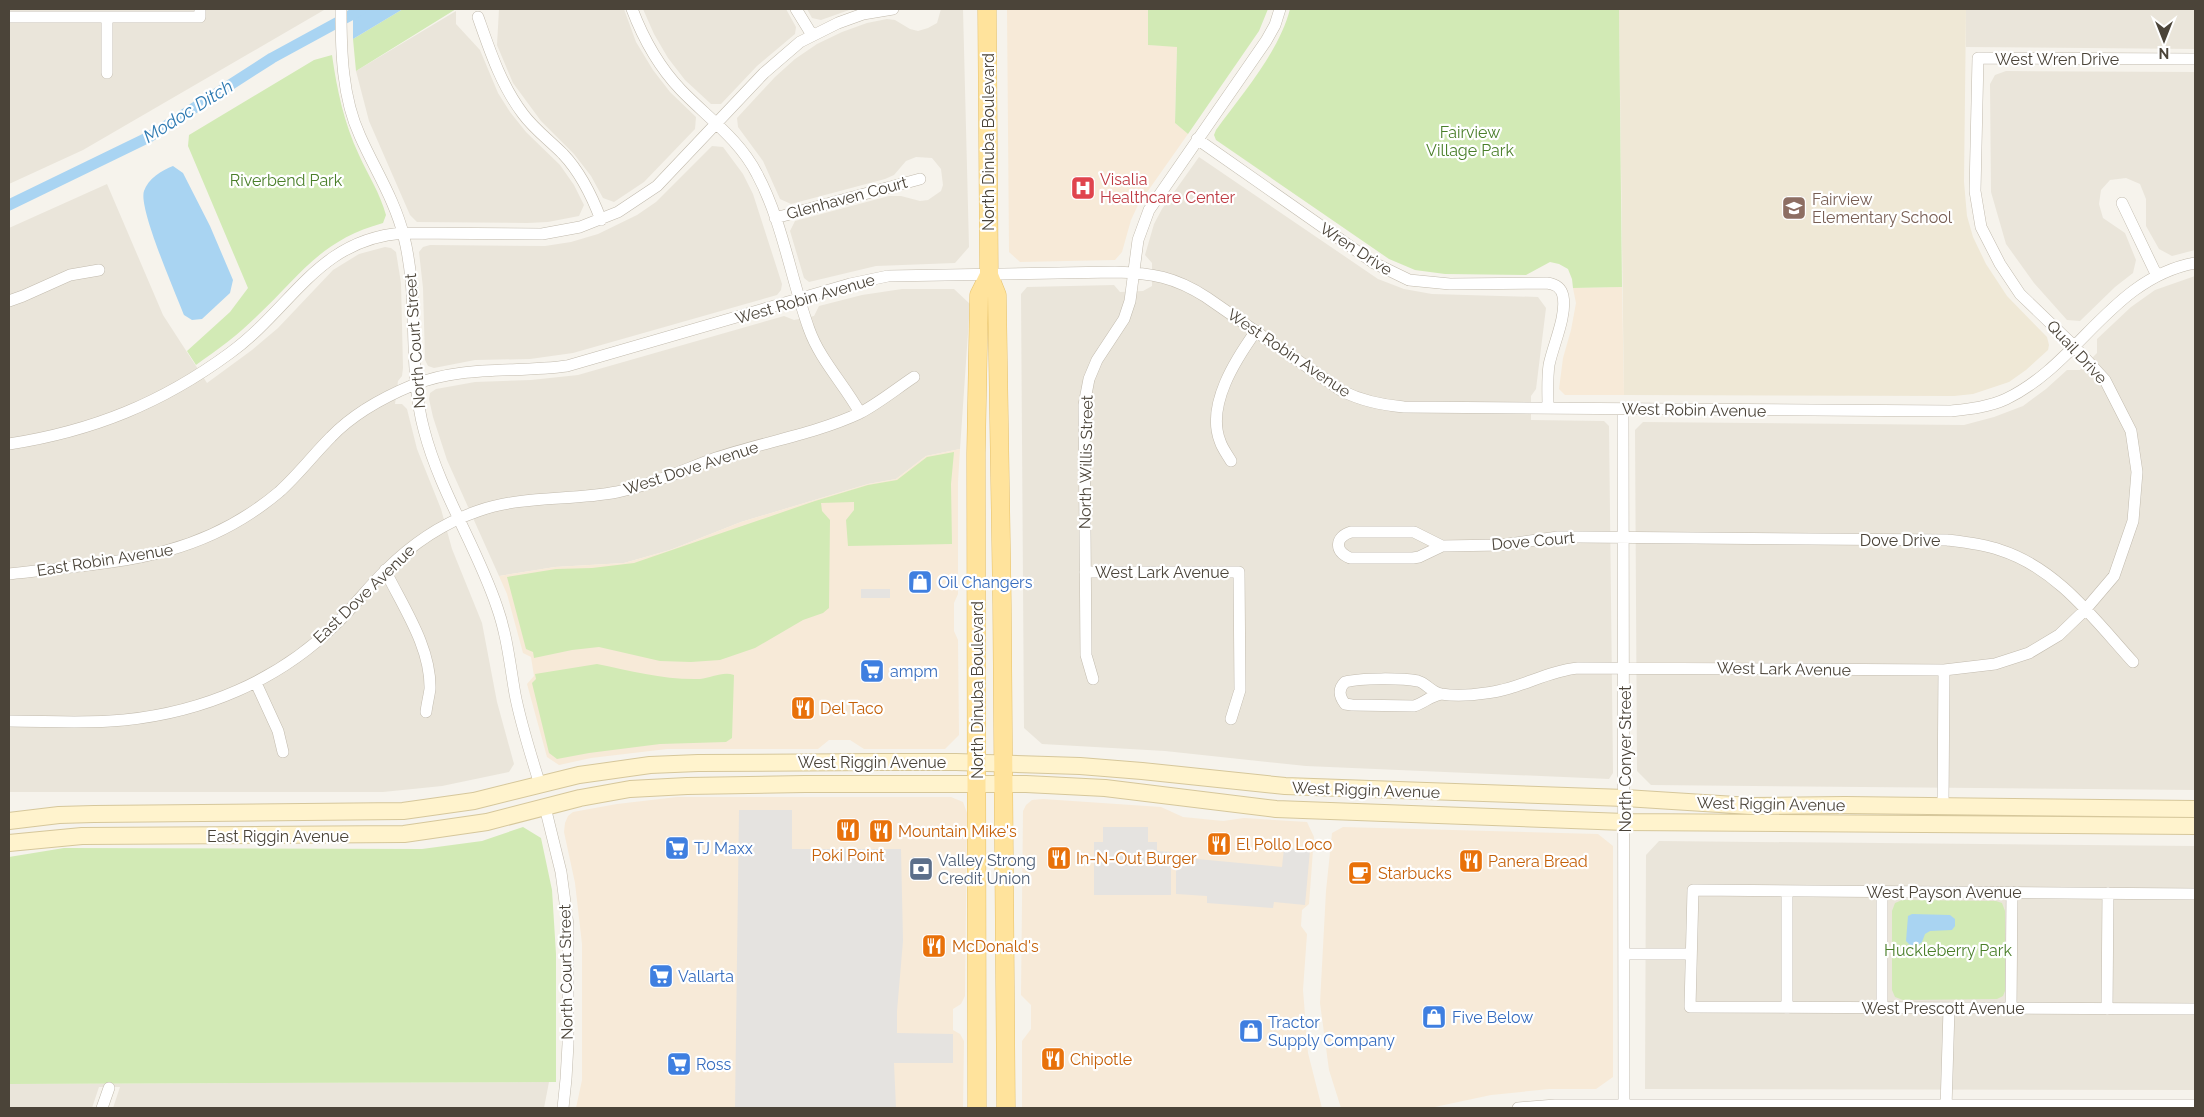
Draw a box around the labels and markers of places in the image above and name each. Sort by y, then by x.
place label: Visalia Healthcare Center [1100,170,1235,207]
hospital icon: Visalia Healthcare Center [1070,175,1096,201]
place label: Fairview Elementary School [1812,190,1953,227]
school or university icon: Fairview Elementary School [1781,195,1807,221]
shop icon: Oil Changers [907,569,933,595]
place label: Oil Changers [938,573,1033,592]
supermarket icon: ampm [859,658,885,684]
place label: ampm [890,662,938,681]
restaurant icon: Del Taco [790,695,816,721]
place label: Del Taco [820,699,883,718]
restaurant icon: Poki Point [835,817,861,843]
restaurant icon: Mountain Mike's [868,818,894,844]
place label: Mountain Mike's [898,822,1017,841]
restaurant icon: El Pollo Loco [1206,831,1232,857]
supermarket icon: TJ Maxx [664,835,690,861]
place label: El Pollo Loco [1236,835,1332,854]
place label: TJ Maxx [694,839,753,858]
restaurant icon: In-N-Out Burger [1046,845,1072,871]
place label: Poki Point [812,846,885,865]
restaurant icon: Panera Bread [1458,848,1484,874]
place label: In-N-Out Burger [1076,849,1197,868]
place label: Valley Strong Credit Union [938,851,1036,888]
place label: Panera Bread [1488,852,1588,871]
bank icon: Valley Strong Credit Union [908,856,934,882]
cafe icon: Starbucks [1347,860,1373,886]
place label: Starbucks [1378,864,1452,883]
restaurant icon: McDonald's [921,933,947,959]
place label: McDonald's [952,937,1039,956]
supermarket icon: Vallarta [648,963,674,989]
place label: Vallarta [678,967,734,986]
shop icon: Five Below [1421,1004,1447,1030]
place label: Five Below [1452,1008,1533,1027]
place label: Tractor Supply Company [1268,1013,1395,1050]
shop icon: Tractor Supply Company [1238,1018,1264,1044]
restaurant icon: Chipotle [1040,1046,1066,1072]
place label: Chipotle [1070,1050,1132,1069]
supermarket icon: Ross [666,1051,692,1077]
place label: Ross [696,1055,731,1074]

